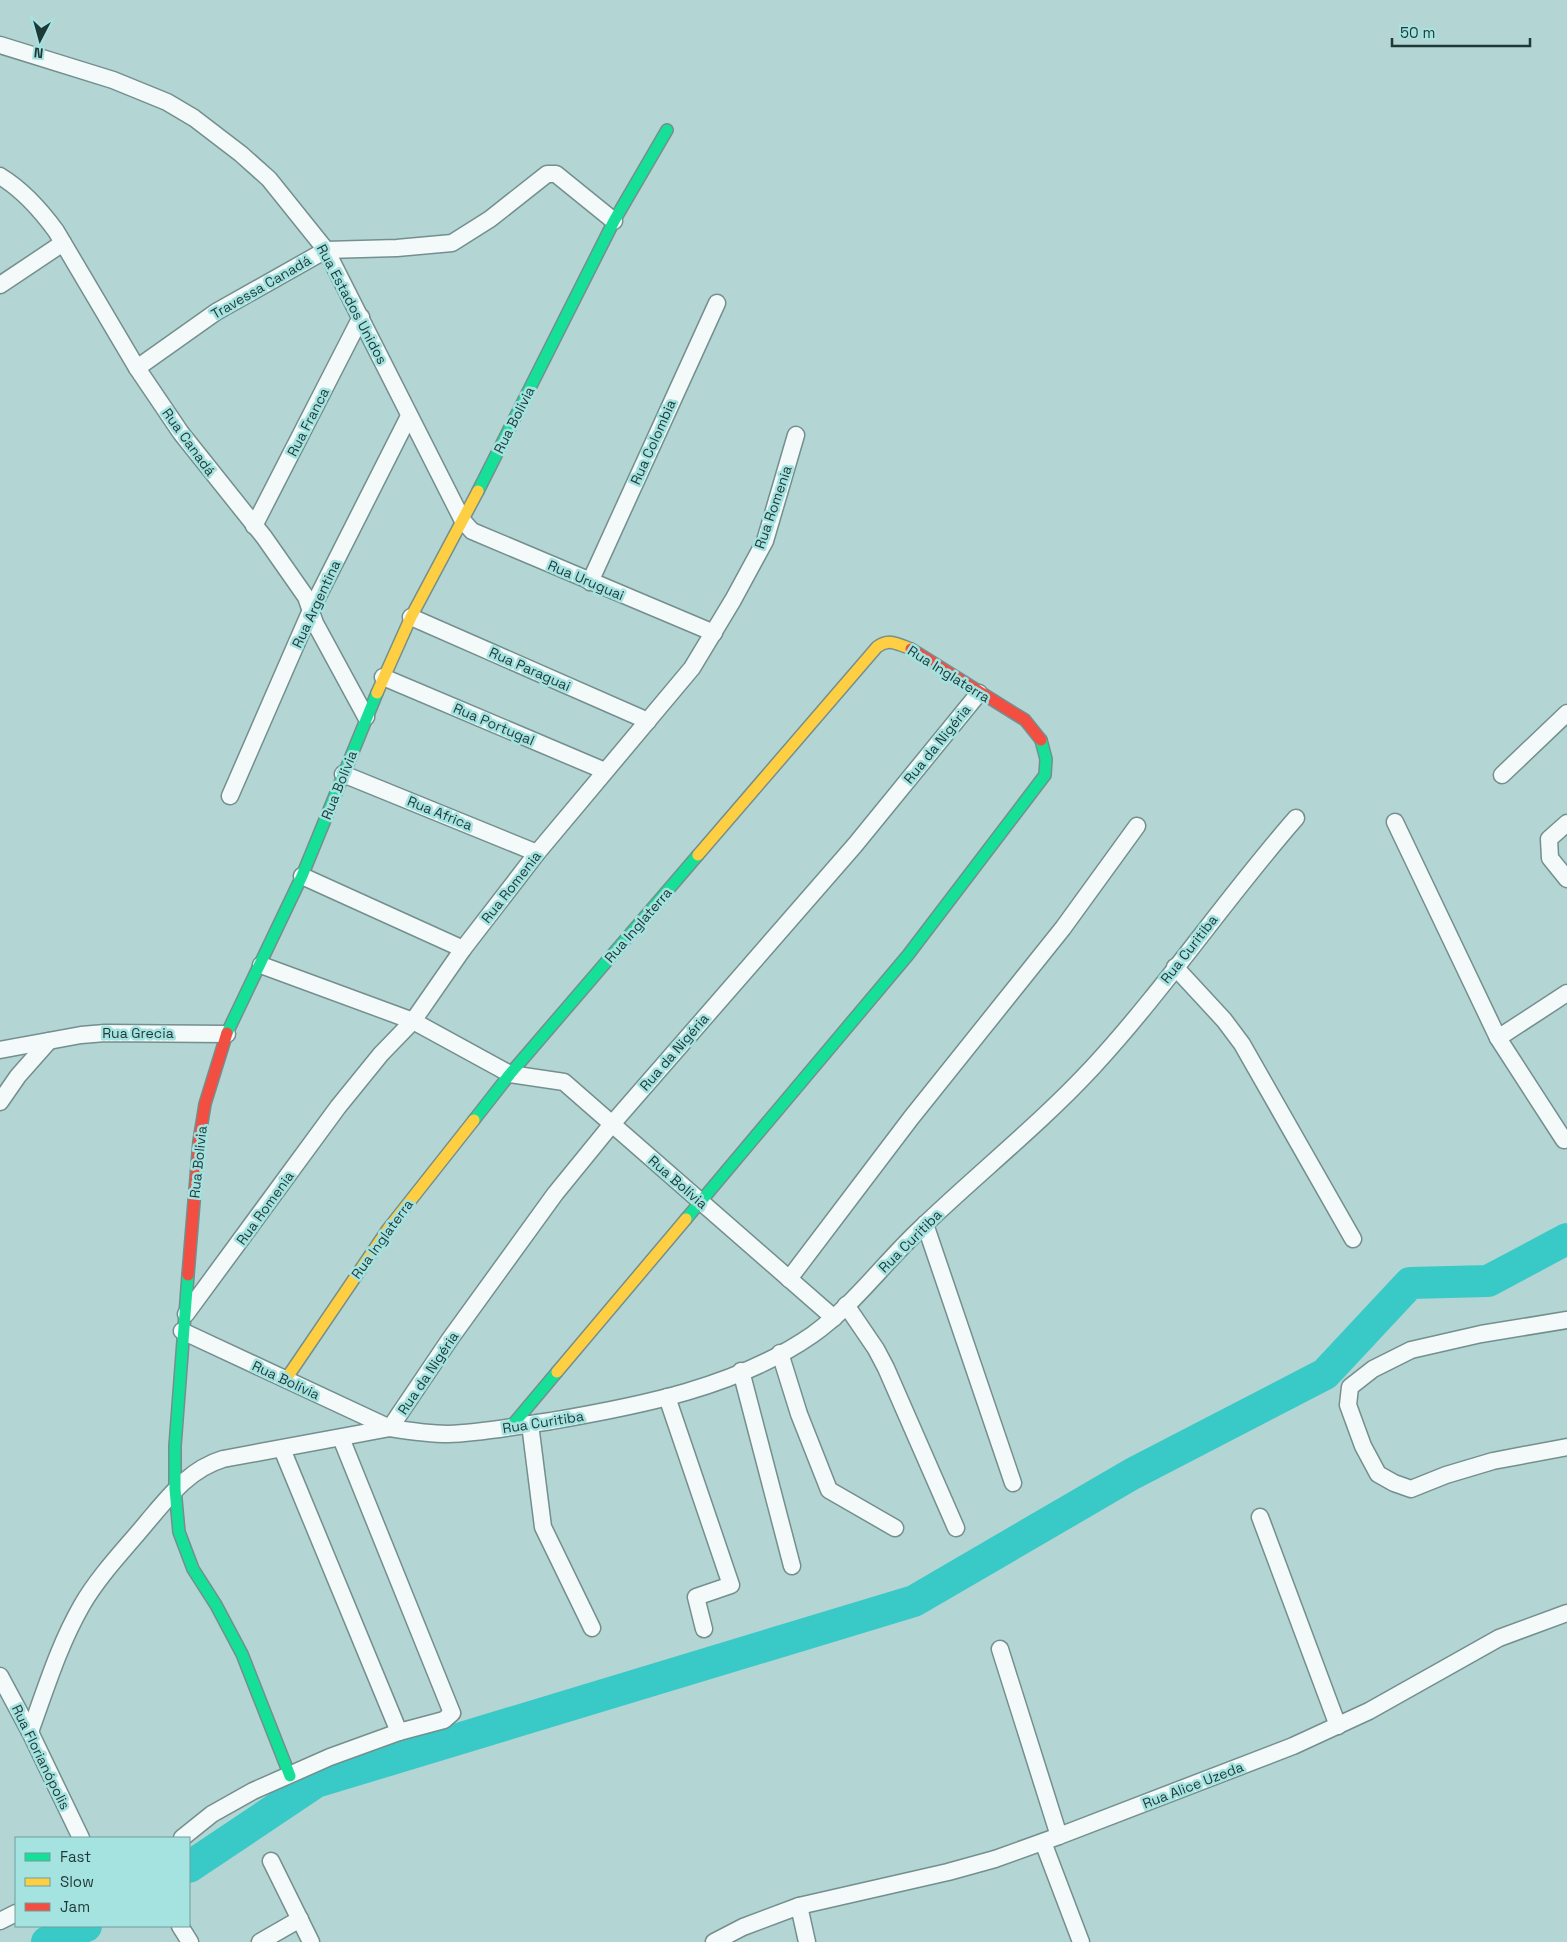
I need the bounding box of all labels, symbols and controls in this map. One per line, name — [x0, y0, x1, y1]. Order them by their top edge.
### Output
north arrow — [15, 15, 65, 65]
scale bar — [1392, 15, 1530, 47]
text: 50 m — [1400, 23, 1435, 42]
text: N — [33, 43, 44, 62]
street label: Rua Estados Unidos — [313, 241, 391, 367]
street label: Travessa Canadá — [208, 251, 314, 323]
street label: Rua Bolivia — [489, 383, 539, 457]
street label: Rua Franca — [283, 385, 333, 459]
street label: Rua Colombia — [626, 397, 680, 487]
street label: Rua Canadá — [158, 405, 220, 479]
street label: Rua Romenia — [750, 463, 796, 551]
street label: Rua Uruguai — [545, 556, 627, 604]
street label: Rua Argentina — [288, 557, 344, 651]
street label: Rua Inglaterra — [904, 641, 994, 707]
street label: Rua Paraguai — [486, 643, 574, 695]
street label: Rua Portugal — [451, 699, 537, 749]
street label: Rua da Nigéria — [900, 701, 974, 787]
street label: Rua Bolivia — [317, 748, 361, 822]
street label: Rua Africa — [405, 792, 475, 834]
street label: Rua Romenia — [477, 847, 545, 927]
street label: Rua Inglaterra — [600, 884, 676, 966]
street label: Rua Curitiba — [1157, 911, 1221, 987]
street label: Rua da Nigéria — [636, 1010, 712, 1094]
street label: Rua Grecia — [102, 1024, 174, 1042]
street label: Rua Bolivia — [185, 1125, 211, 1199]
street label: Rua Bolívia — [645, 1151, 711, 1213]
street label: Rua Romenia — [232, 1168, 298, 1248]
street label: Rua Inglaterra — [347, 1196, 417, 1282]
street label: Rua Curitiba — [875, 1206, 945, 1276]
street label: Rua da Nigéria — [394, 1328, 462, 1418]
street label: Rua Bolívia — [249, 1356, 323, 1404]
street label: Rua Curitiba — [501, 1407, 585, 1437]
street label: Rua Florianópolis — [8, 1702, 74, 1812]
street label: Rua Alice Uzeda — [1140, 1758, 1246, 1812]
legend — [15, 1837, 190, 1927]
text: Fast — [60, 1847, 91, 1866]
text: Slow — [60, 1872, 94, 1891]
text: Jam — [60, 1897, 90, 1916]

